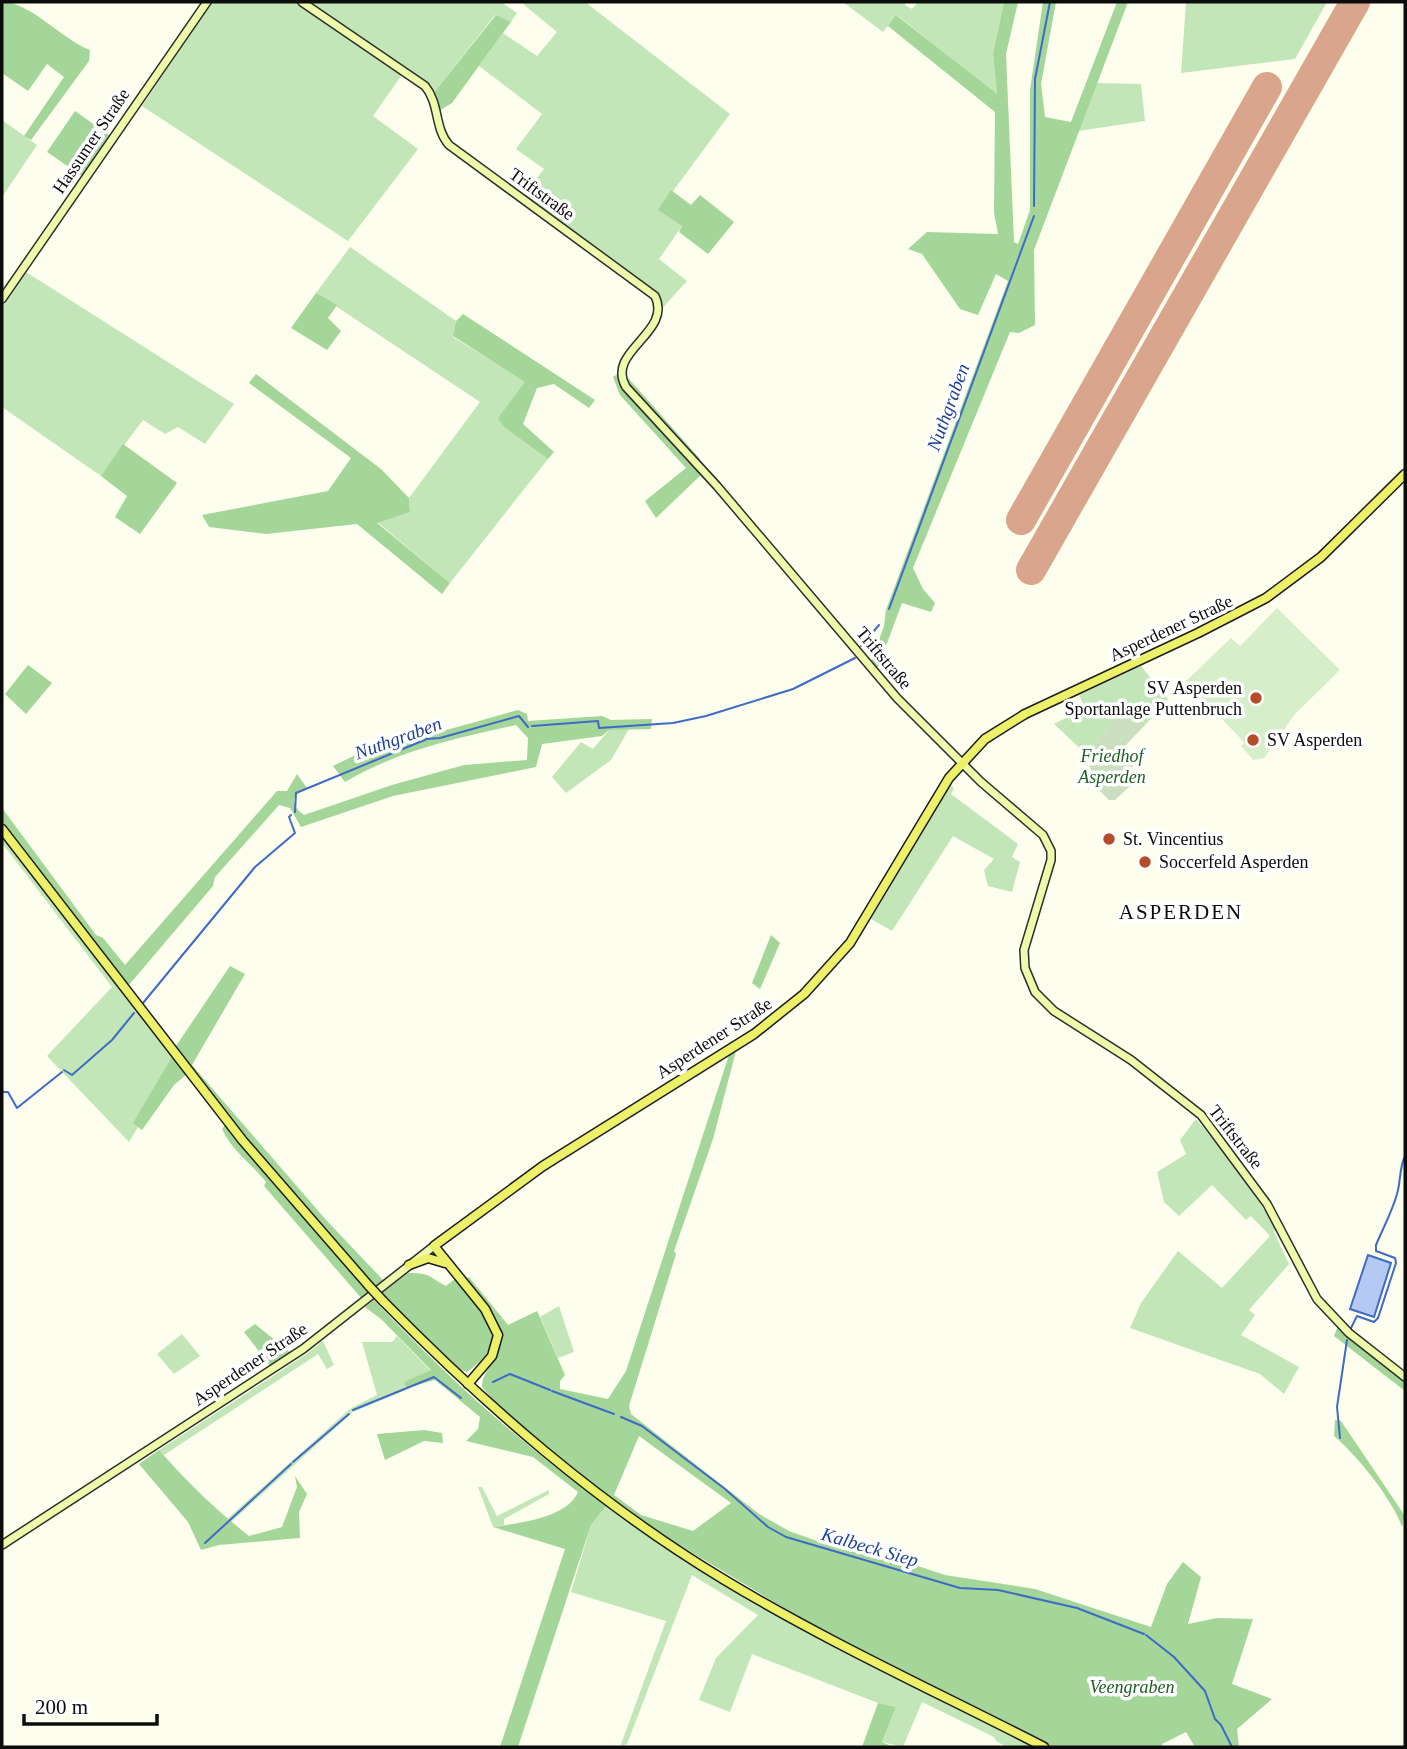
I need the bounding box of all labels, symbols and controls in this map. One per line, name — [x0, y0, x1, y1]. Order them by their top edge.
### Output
street label: Hassumer Straße — [48, 85, 134, 197]
street label: Triftstraße — [506, 164, 578, 224]
water label: Nuthgraben — [922, 361, 973, 454]
street label: Asperdener Straße — [1106, 591, 1236, 665]
street label: Triftstraße — [852, 623, 916, 693]
place label: SV Asperden Sportanlage Puttenbruch — [1065, 678, 1242, 719]
marker: SV Asperden Sportanlage Puttenbruch — [1248, 690, 1264, 706]
water label: Nuthgraben — [351, 713, 444, 764]
place label: SV Asperden — [1267, 730, 1362, 750]
marker: SV Asperden — [1245, 732, 1261, 748]
park label: Friedhof Asperden — [1077, 746, 1146, 787]
place label: St. Vincentius — [1123, 829, 1224, 849]
marker: St. Vincentius — [1101, 831, 1117, 847]
place label: Soccerfeld Asperden — [1159, 852, 1308, 872]
marker: Soccerfeld Asperden — [1137, 854, 1153, 870]
district label: ASPERDEN — [1119, 900, 1243, 924]
street label: Asperdener Straße — [653, 993, 775, 1083]
street label: Triftstraße — [1205, 1101, 1267, 1173]
street label: Asperdener Straße — [189, 1318, 311, 1410]
water label: Kalbeck Siep — [818, 1523, 921, 1571]
park label: Veengraben — [1090, 1677, 1174, 1697]
scale bar — [24, 1682, 158, 1726]
text: 200 m — [35, 1695, 88, 1719]

